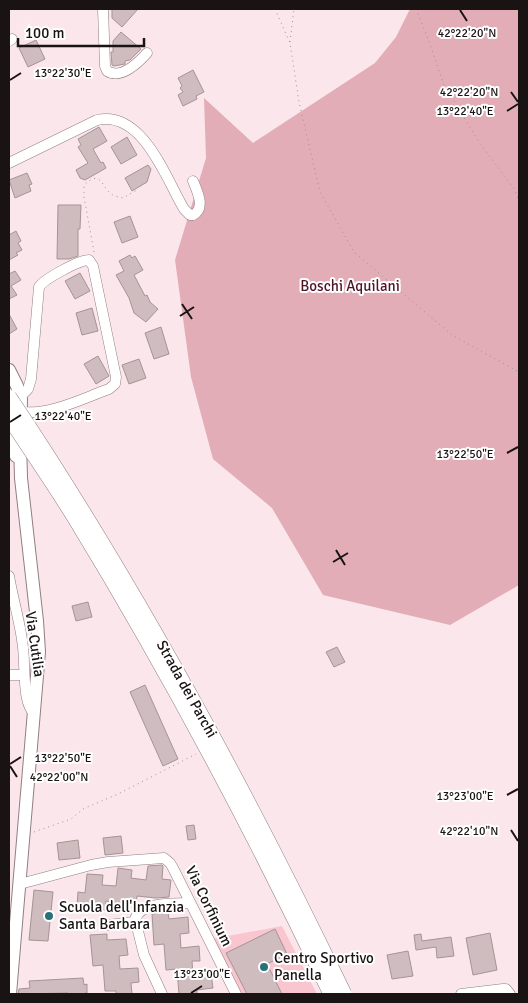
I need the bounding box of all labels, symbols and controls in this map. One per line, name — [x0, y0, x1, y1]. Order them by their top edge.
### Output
scale bar — [18, 15, 144, 47]
text: 100 m — [25, 24, 65, 42]
text: 42°22'20"N — [438, 26, 496, 41]
text: 13°22'30"E — [34, 66, 92, 81]
text: 42°22'20"N — [440, 85, 498, 100]
text: 13°22'40"E — [436, 104, 494, 119]
park label: Boschi Aquilani — [300, 277, 400, 295]
text: 13°22'40"E — [34, 409, 92, 424]
text: 13°22'50"E — [436, 447, 494, 462]
street label: Via Cutilia — [21, 610, 49, 678]
street label: Strada dei Parchi — [153, 637, 221, 741]
text: 13°22'50"E — [34, 751, 92, 766]
text: 42°22'00"N — [30, 770, 88, 785]
text: 13°23'00"E — [436, 789, 494, 804]
text: 42°22'10"N — [440, 824, 498, 839]
street label: Via Corfinium — [182, 863, 236, 949]
place label: Scuola dell'Infanzia Santa Barbara — [59, 898, 184, 933]
marker: Scuola dell'Infanzia Santa Barbara — [43, 910, 55, 922]
place label: Centro Sportivo Panella — [274, 949, 374, 984]
marker: Centro Sportivo Panella — [258, 961, 270, 973]
text: 13°23'00"E — [173, 967, 231, 982]

